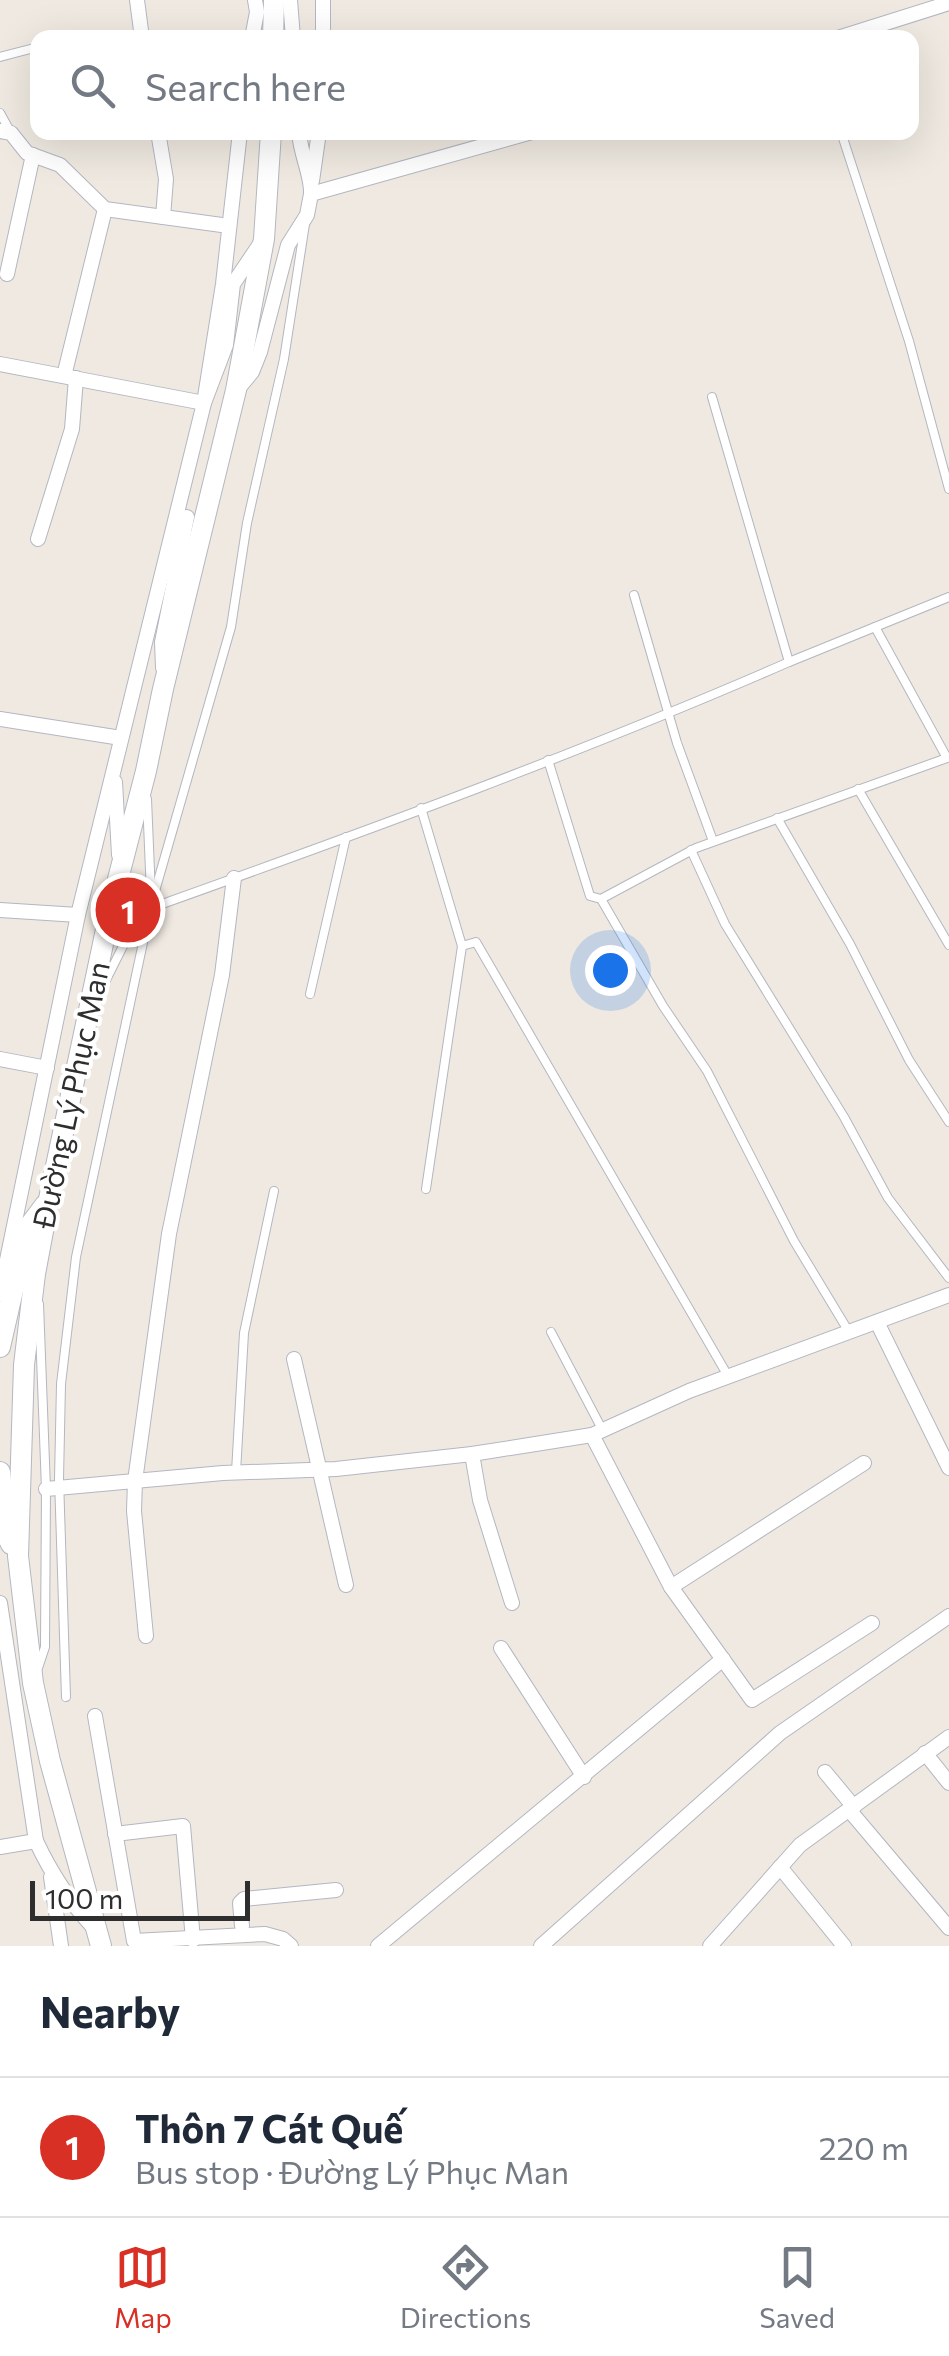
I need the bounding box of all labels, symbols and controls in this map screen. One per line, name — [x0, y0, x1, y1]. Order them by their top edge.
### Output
search box — [30, 30, 919, 140]
icon: search — [65, 58, 120, 113]
text: Search here — [145, 62, 346, 109]
pin: 1 — [96, 872, 160, 948]
your location — [585, 945, 636, 996]
street label: Đường Lý Phục Man — [23, 958, 116, 1232]
scale bar — [30, 1876, 250, 1920]
text: 100 m — [45, 1881, 123, 1915]
text: Nearby — [40, 1985, 180, 2037]
text: Thôn 7 Cát Quế — [135, 2104, 403, 2151]
text: 1 — [65, 2127, 80, 2167]
text: 220 m — [819, 2127, 909, 2167]
text: Bus stop · Đường Lý Phục Man — [135, 2151, 569, 2191]
tab: Map — [114, 2240, 172, 2334]
tab: Directions — [400, 2240, 531, 2334]
tab: Saved — [759, 2240, 835, 2334]

